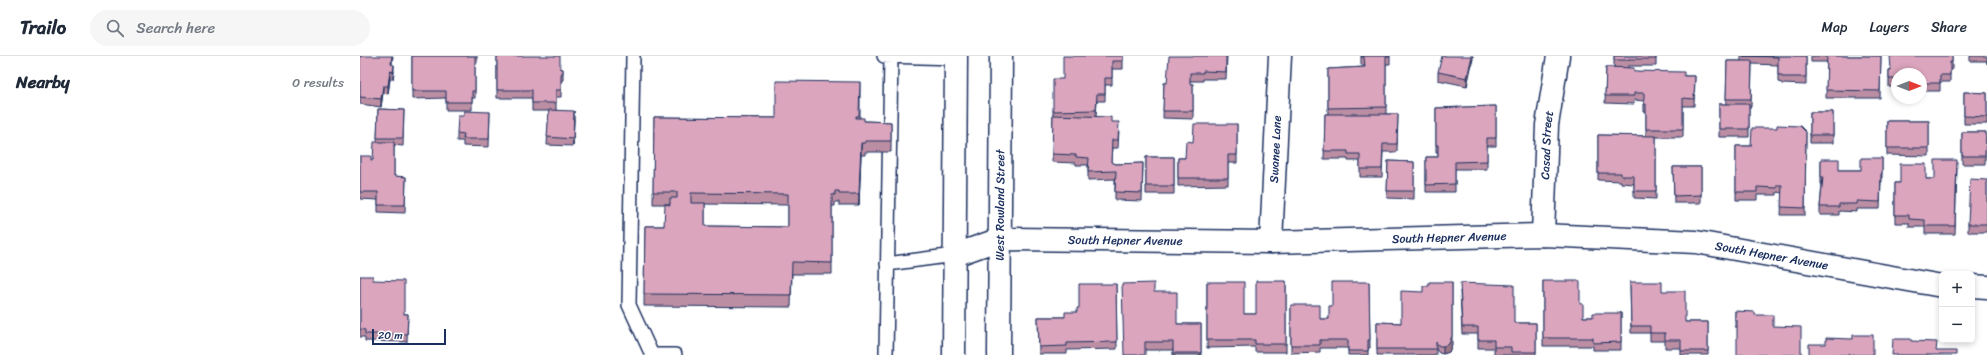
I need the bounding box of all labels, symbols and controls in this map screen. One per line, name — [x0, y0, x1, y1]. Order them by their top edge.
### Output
search box — [90, 10, 370, 46]
text: Trailo — [20, 11, 66, 44]
text: Search here — [136, 15, 215, 41]
text: Map — [1822, 15, 1847, 40]
text: Layers — [1869, 15, 1909, 40]
text: Share — [1931, 15, 1967, 40]
icon: search — [104, 17, 126, 39]
text: Nearby — [16, 67, 70, 97]
north arrow — [1891, 68, 1927, 104]
text: 0 results — [292, 71, 344, 94]
street label: Casad Street — [1534, 109, 1560, 180]
street label: Swanee Lane — [1263, 115, 1288, 183]
street label: West Rowland Street — [989, 148, 1011, 261]
street label: South Hepner Avenue — [1391, 225, 1507, 250]
street label: South Hepner Avenue — [1068, 229, 1183, 252]
street label: South Hepner Avenue — [1713, 235, 1830, 276]
map controls — [1939, 271, 1975, 343]
button: + — [1939, 271, 1975, 307]
button: − — [1939, 307, 1975, 343]
text: 20 m — [378, 326, 403, 345]
scale bar — [372, 327, 446, 346]

